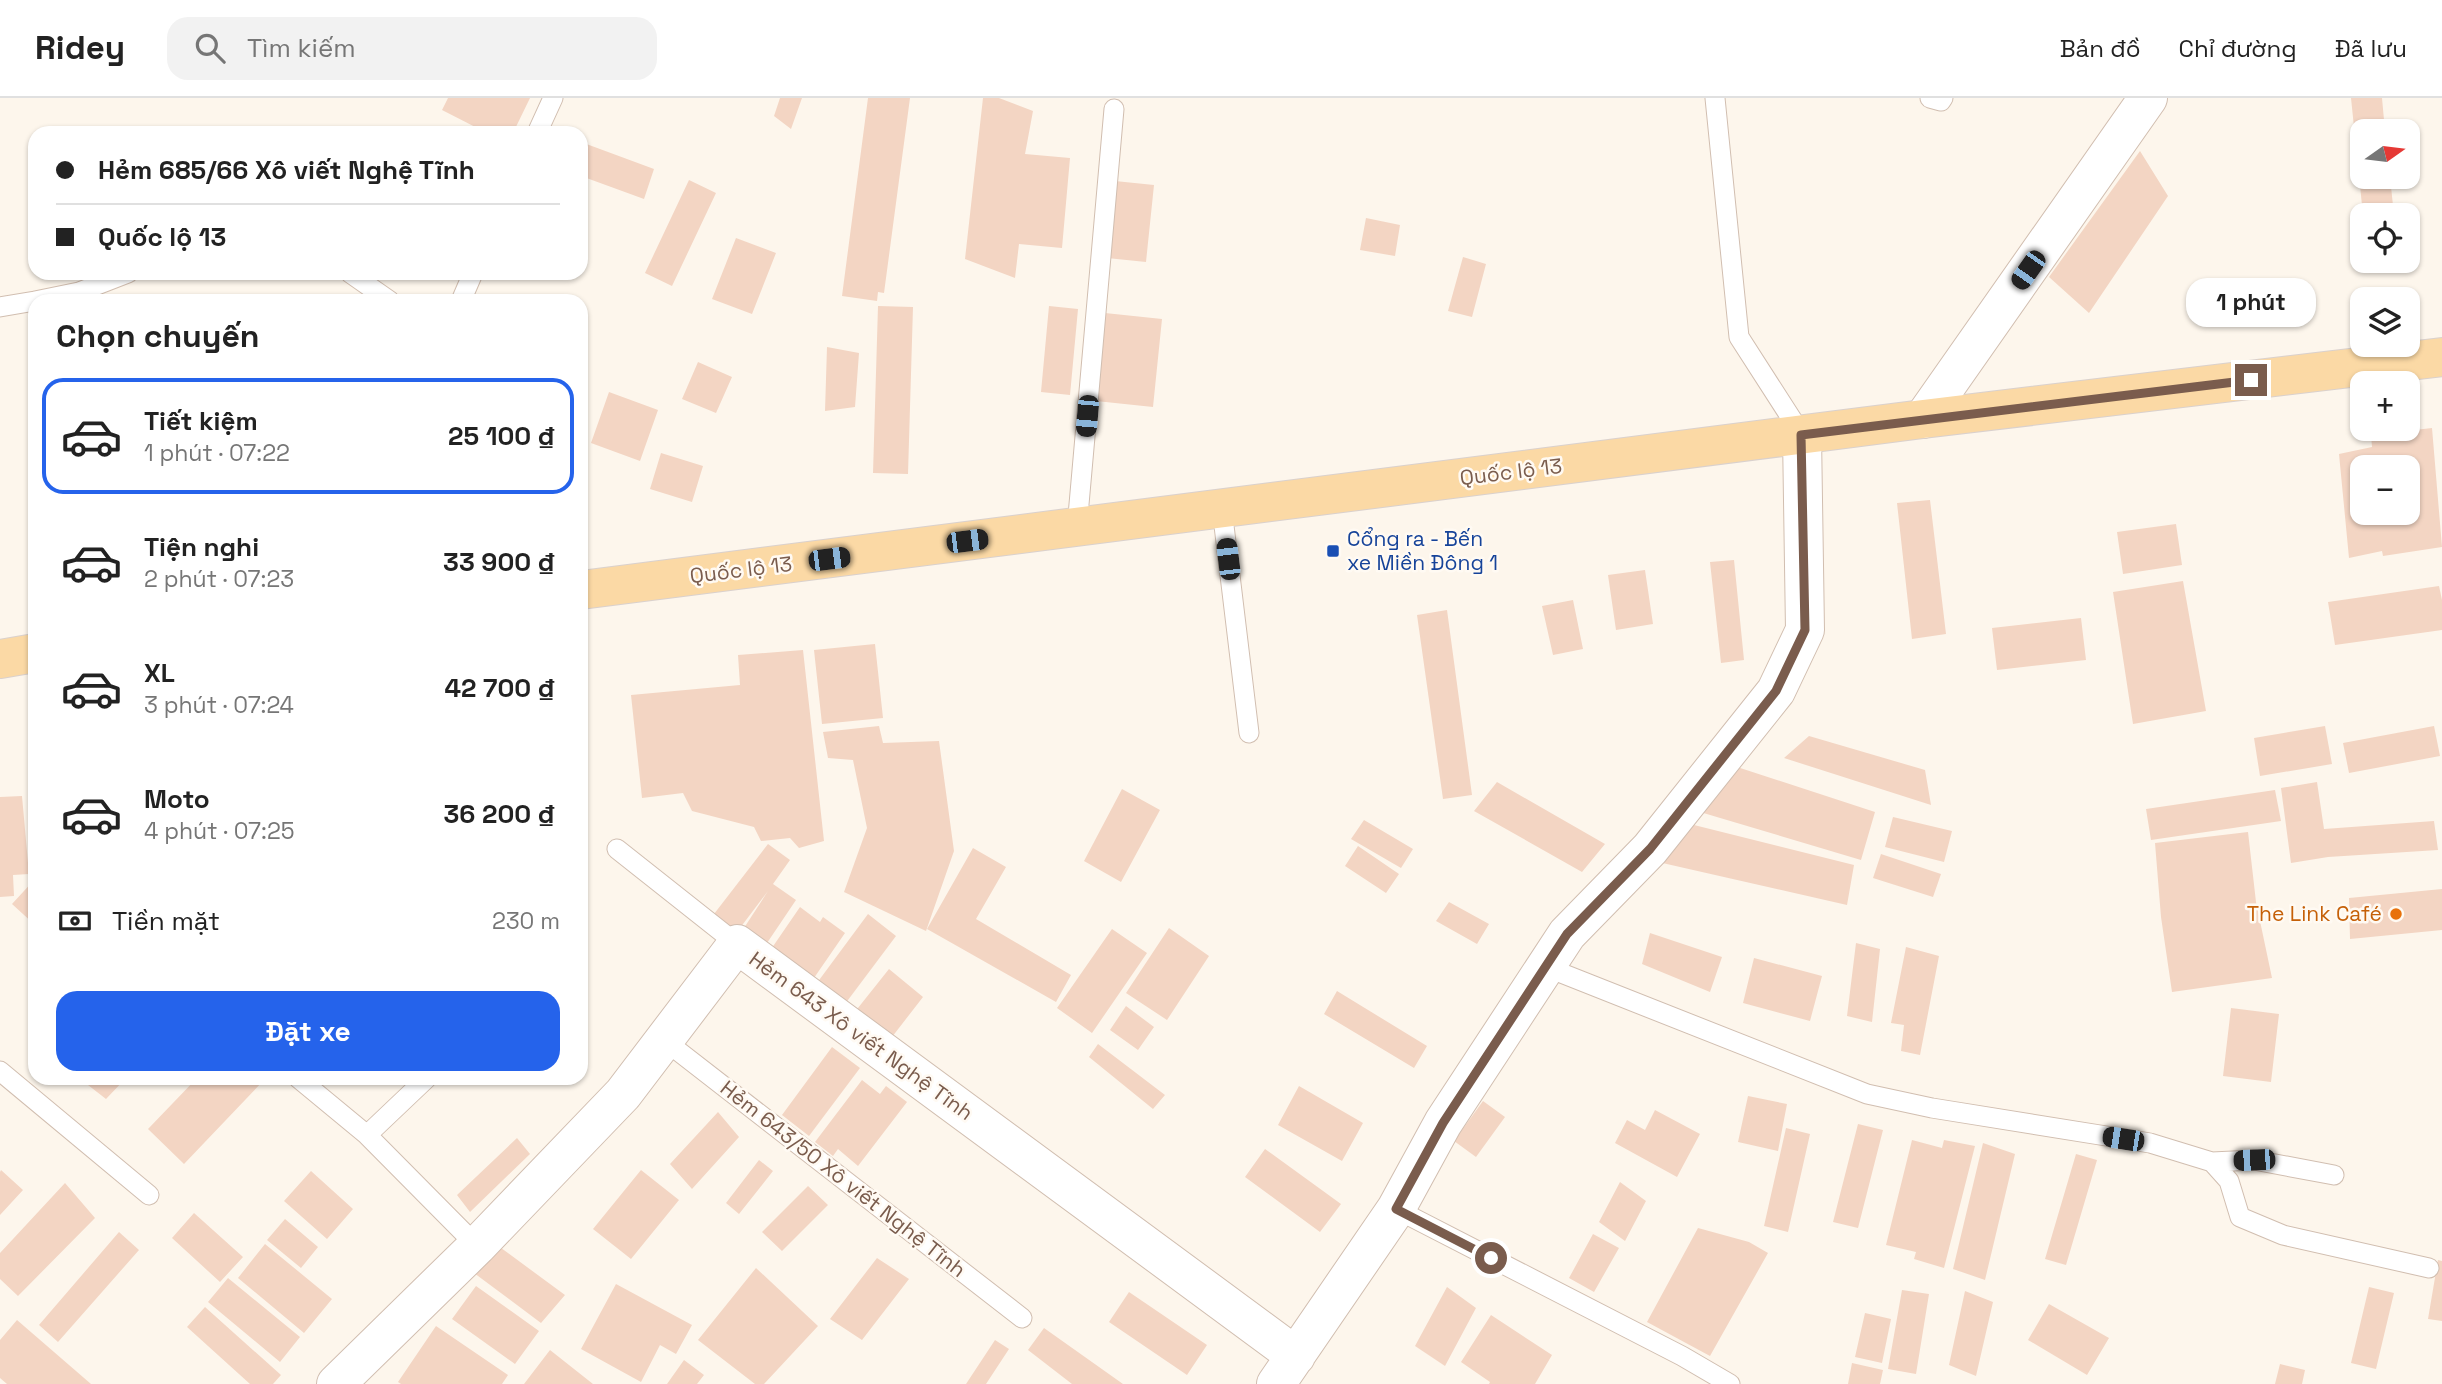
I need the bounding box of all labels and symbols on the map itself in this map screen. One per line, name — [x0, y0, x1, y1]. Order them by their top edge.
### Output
north arrow — [2350, 119, 2420, 189]
car — [2008, 247, 2049, 293]
callout: 1 phút — [2186, 278, 2316, 328]
route end — [2235, 364, 2267, 396]
car — [1075, 394, 1100, 438]
street label: Quốc lộ 13 — [1458, 452, 1564, 491]
place label: Cổng ra - Bến xe Miền Đông 1 — [1347, 525, 1498, 576]
car — [945, 528, 990, 554]
car — [1216, 537, 1241, 581]
marker: Cổng ra - Bến xe Miền Đông 1 — [1325, 543, 1341, 559]
car — [807, 546, 852, 572]
street label: Quốc lộ 13 — [688, 550, 794, 589]
place label: The Link Café — [2247, 900, 2382, 927]
marker: The Link Café — [2388, 906, 2404, 922]
street label: Hẻm 643 Xô viết Nghệ Tĩnh — [744, 945, 979, 1126]
street label: Hẻm 643/50 Xô viết Nghệ Tĩnh — [715, 1074, 972, 1283]
car — [2101, 1125, 2146, 1153]
car — [2233, 1149, 2276, 1171]
route start — [1475, 1242, 1507, 1274]

